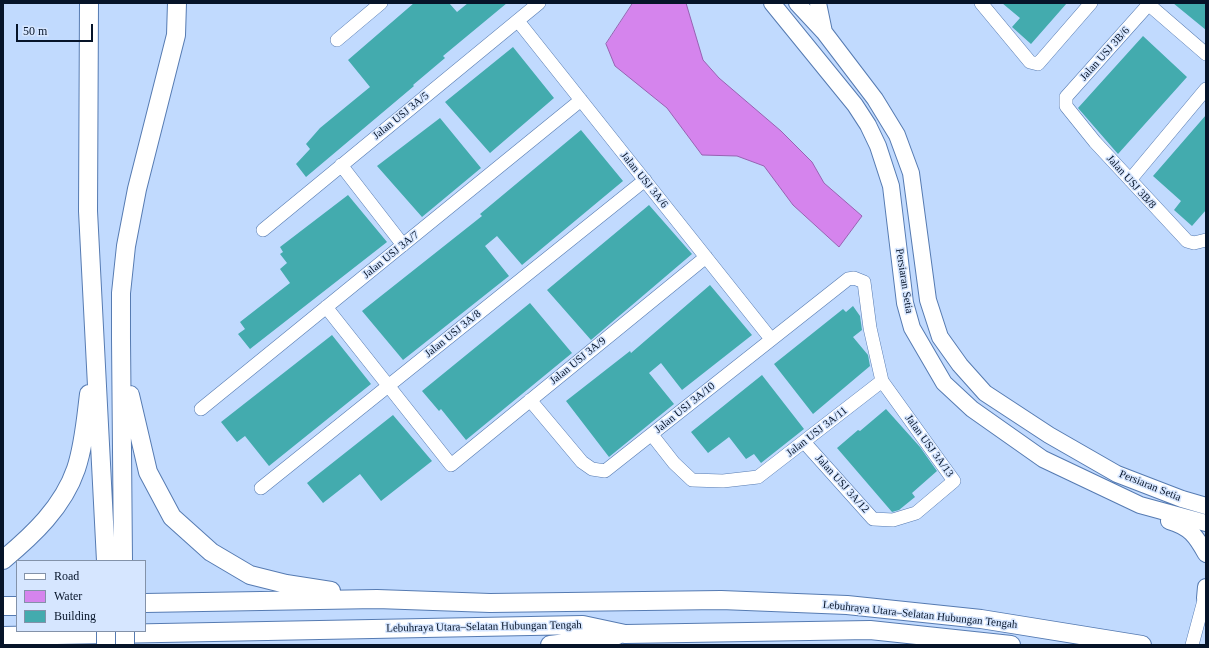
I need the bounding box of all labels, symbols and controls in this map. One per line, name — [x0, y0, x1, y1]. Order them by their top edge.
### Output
scale bar — [18, 16, 95, 42]
text: 50 m — [23, 24, 47, 38]
street label: Jalan USJ 3B/6 — [1077, 24, 1133, 84]
street label: Jalan USJ 3A/5 — [370, 89, 432, 143]
street label: Jalan USJ 3A/6 — [617, 149, 671, 211]
street label: Jalan USJ 3B/8 — [1103, 152, 1159, 212]
street label: Jalan USJ 3A/7 — [360, 228, 422, 282]
street label: Persiaran Setia — [892, 248, 916, 314]
street label: Jalan USJ 3A/8 — [422, 307, 484, 361]
street label: Jalan USJ 3A/9 — [547, 334, 609, 388]
street label: Jalan USJ 3A/10 — [652, 380, 718, 436]
street label: Jalan USJ 3A/11 — [784, 404, 850, 460]
street label: Jalan USJ 3A/13 — [902, 412, 956, 480]
street label: Jalan USJ 3A/12 — [812, 452, 872, 516]
street label: Persiaran Setia — [1117, 468, 1183, 504]
legend — [16, 560, 146, 632]
text: Road — [54, 569, 79, 583]
text: Water — [54, 589, 82, 603]
street label: Lebuhraya Utara–Selatan Hubungan Tengah — [822, 598, 1018, 632]
text: Building — [54, 609, 96, 623]
street label: Lebuhraya Utara–Selatan Hubungan Tengah — [386, 619, 582, 635]

